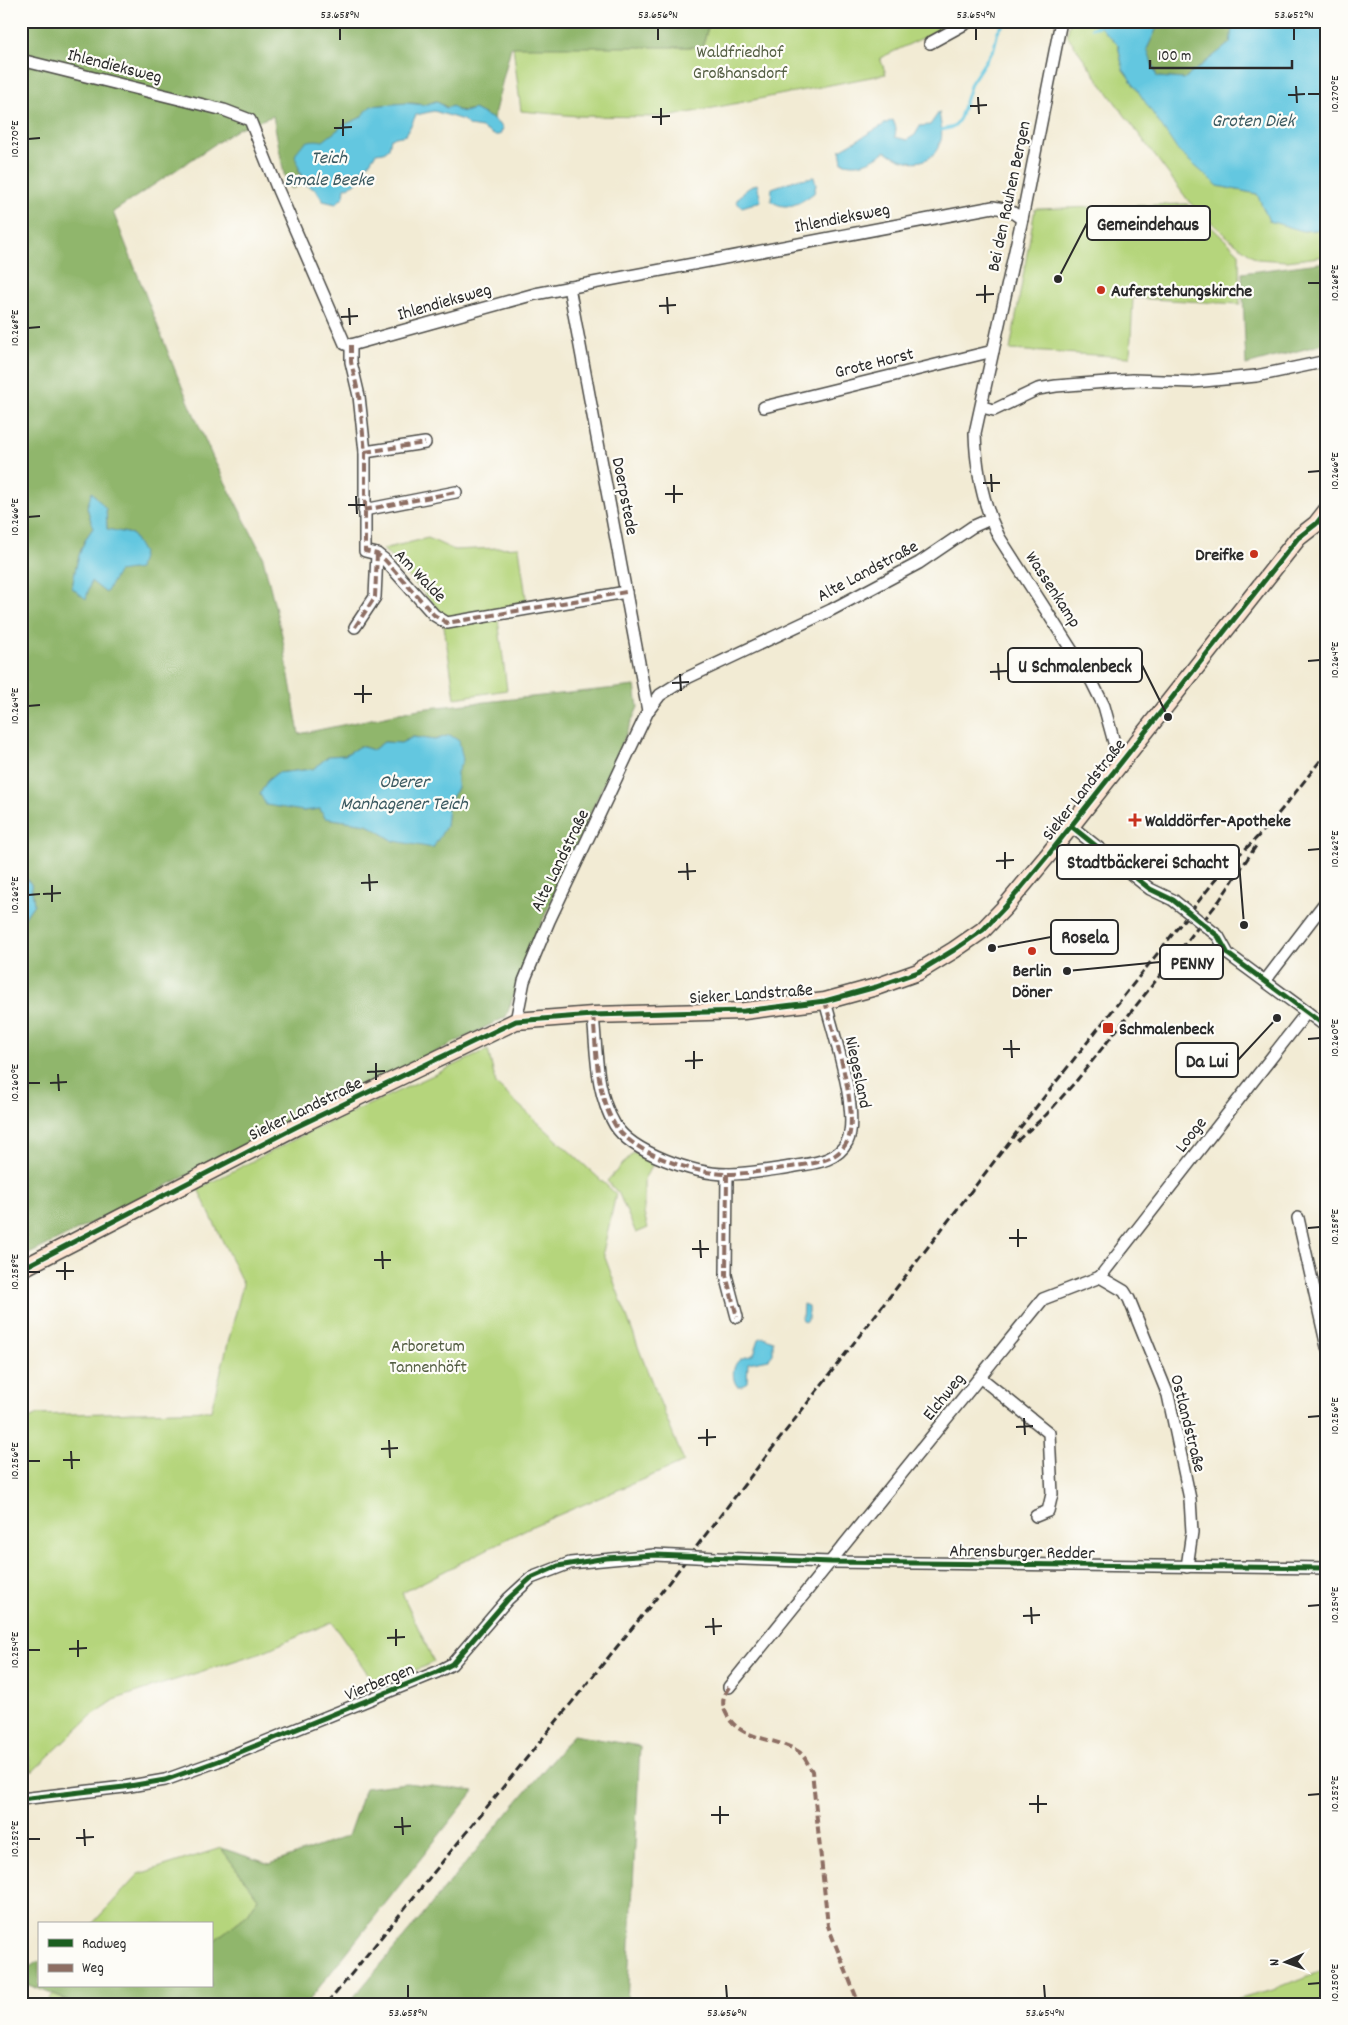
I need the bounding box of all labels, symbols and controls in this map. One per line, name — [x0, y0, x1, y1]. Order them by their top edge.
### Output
text: 53.658°N — [321, 7, 360, 24]
text: 53.656°N — [638, 7, 678, 24]
text: 53.654°N — [956, 7, 996, 24]
text: 53.652°N — [1274, 7, 1314, 24]
scale bar — [1150, 38, 1293, 70]
park label: Waldfriedhof Großhansdorf — [693, 41, 788, 87]
street label: Ihlendieksweg — [65, 44, 164, 91]
text: 100 m — [1158, 46, 1191, 68]
text: 10.270°E — [1327, 75, 1344, 112]
water label: Groten Diek — [1211, 109, 1297, 136]
street label: Bei den Rauhen Bergen — [982, 119, 1039, 274]
text: 10.270°E — [7, 120, 24, 157]
water label: Teich Smale Beeke — [284, 146, 375, 195]
street label: Ihlendieksweg — [793, 198, 892, 241]
callout: Gemeindehaus — [1087, 206, 1210, 240]
text: Gemeindehaus — [1097, 213, 1199, 240]
text: 10.268°E — [1327, 264, 1344, 301]
street label: Ihlendieksweg — [395, 278, 495, 329]
place label: Auferstehungskirche — [1111, 280, 1252, 305]
marker: Auferstehungskirche — [1095, 284, 1107, 296]
text: 10.268°E — [7, 309, 24, 346]
street label: Grote Horst — [832, 342, 917, 386]
text: 10.266°E — [1327, 452, 1344, 490]
street label: Doerpstede — [604, 455, 643, 538]
text: 10.266°E — [7, 498, 24, 536]
street label: Alte Landstraße — [813, 535, 923, 609]
street label: Am Walde — [387, 544, 451, 609]
place label: Dreifke — [1195, 544, 1244, 569]
street label: Wassenkamp — [1018, 547, 1086, 634]
marker: Dreifke — [1248, 548, 1260, 560]
text: 10.264°E — [1327, 641, 1344, 678]
callout: U Schmalenbeck — [1008, 648, 1142, 682]
text: U Schmalenbeck — [1018, 655, 1132, 682]
text: 10.264°E — [7, 687, 24, 724]
street label: Sieker Landstraße — [1037, 734, 1133, 847]
water label: Oberer Manhagener Teich — [340, 770, 469, 819]
street label: Alte Landstraße — [526, 806, 597, 917]
place label: Walddörfer-Apotheke — [1145, 810, 1291, 835]
marker: Walddörfer-Apotheke — [1129, 814, 1141, 826]
text: 10.262°E — [1327, 830, 1344, 867]
callout: Stadtbäckerei Schacht — [1057, 845, 1239, 879]
text: Stadtbäckerei Schacht — [1067, 851, 1229, 878]
text: 10.262°E — [7, 876, 24, 913]
callout: Rosela — [1051, 920, 1118, 954]
text: Rosela — [1061, 926, 1110, 953]
marker: Berlin Döner — [1026, 945, 1038, 957]
callout: PENNY — [1160, 945, 1223, 979]
text: PENNY — [1171, 952, 1215, 979]
place label: Berlin Döner — [1012, 960, 1052, 1006]
street label: Sieker Landstraße — [689, 979, 814, 1012]
place label: Schmalenbeck — [1119, 1018, 1215, 1043]
text: 10.260°E — [1327, 1018, 1344, 1057]
marker: Schmalenbeck — [1101, 1021, 1115, 1035]
street label: Niegesland — [837, 1034, 876, 1111]
callout: Da Lui — [1176, 1043, 1238, 1077]
text: Da Lui — [1186, 1050, 1229, 1077]
text: 10.260°E — [7, 1063, 24, 1102]
street label: Sieker Landstraße — [245, 1072, 367, 1149]
street label: Looge — [1170, 1112, 1214, 1159]
text: 10.258°E — [1327, 1208, 1344, 1245]
text: 10.258°E — [7, 1253, 24, 1290]
park label: Arboretum Tannenhöft — [389, 1335, 467, 1381]
street label: Elchweg — [918, 1368, 972, 1427]
street label: Ostlandstraße — [1162, 1372, 1211, 1475]
text: 10.256°E — [1327, 1397, 1344, 1435]
text: 10.256°E — [7, 1442, 24, 1480]
street label: Ahrensburger Redder — [949, 1540, 1095, 1567]
text: 10.254°E — [1327, 1586, 1344, 1623]
text: 10.254°E — [7, 1631, 24, 1668]
street label: Vierbergen — [341, 1658, 418, 1709]
text: 10.252°E — [1327, 1775, 1344, 1812]
text: 10.252°E — [7, 1820, 24, 1857]
legend — [38, 1922, 212, 1988]
text: Radweg — [82, 1934, 126, 1956]
north arrow — [1260, 1938, 1310, 1988]
text: Weg — [82, 1958, 104, 1980]
text: N — [1265, 1958, 1285, 1966]
text: 10.250°E — [1327, 1964, 1344, 2002]
text: 53.658°N — [389, 2005, 428, 2022]
text: 53.656°N — [707, 2005, 747, 2022]
text: 53.654°N — [1025, 2005, 1065, 2022]

